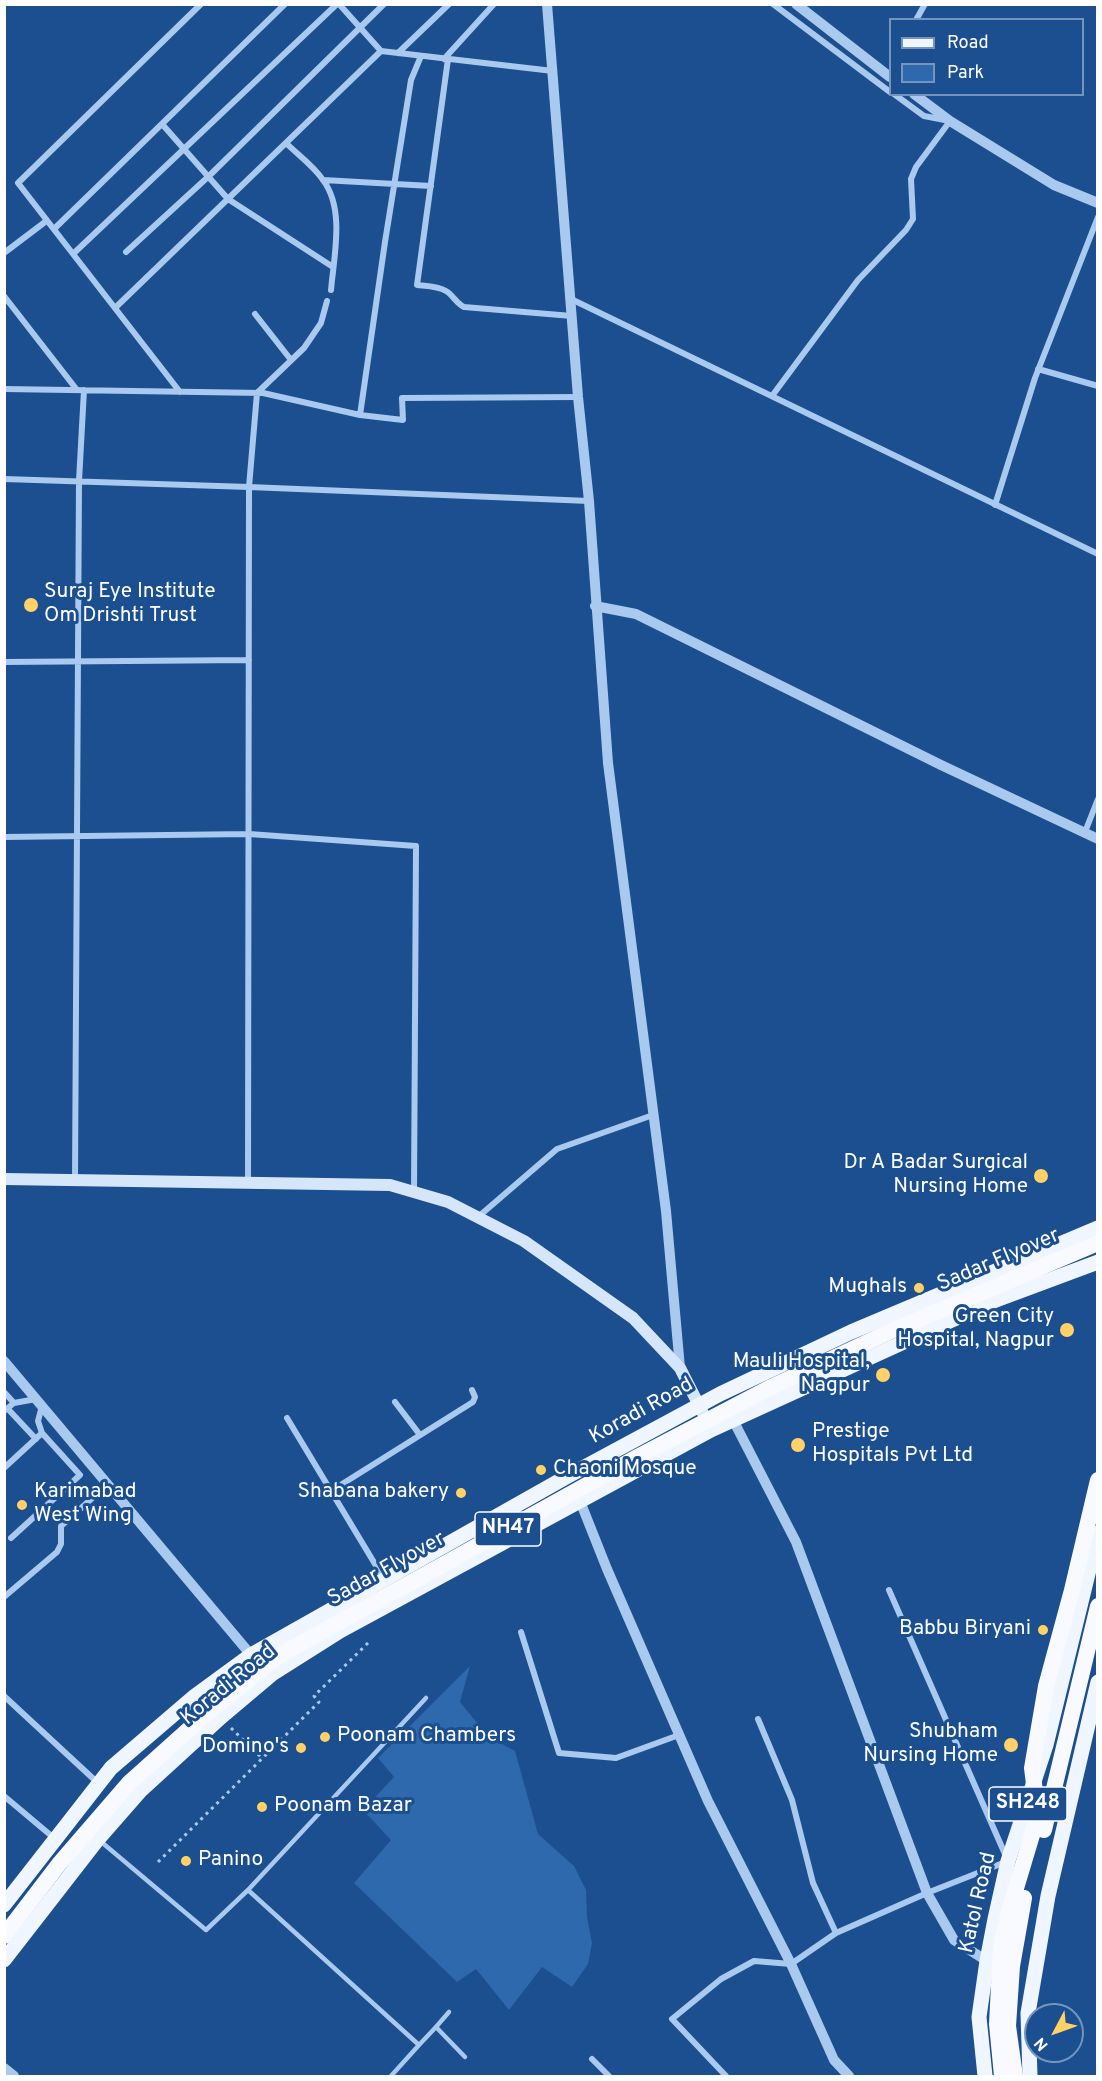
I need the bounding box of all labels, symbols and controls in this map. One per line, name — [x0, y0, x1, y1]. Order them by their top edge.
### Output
legend — [889, 18, 1084, 96]
text: Road — [947, 32, 989, 55]
text: Park — [947, 62, 984, 85]
place label: Suraj Eye Institute Om Drishti Trust — [44, 580, 215, 630]
marker: Suraj Eye Institute Om Drishti Trust — [22, 596, 40, 614]
place label: Dr A Badar Surgical Nursing Home — [844, 1151, 1028, 1201]
marker: Dr A Badar Surgical Nursing Home — [1032, 1167, 1050, 1185]
street label: Sadar Flyover — [934, 1224, 1064, 1298]
place label: Mughals — [828, 1275, 907, 1301]
marker: Mughals — [912, 1281, 926, 1295]
place label: Green City Hospital, Nagpur — [897, 1305, 1054, 1355]
marker: Green City Hospital, Nagpur — [1058, 1321, 1076, 1339]
place label: Mauli Hospital, Nagpur — [733, 1350, 870, 1400]
marker: Mauli Hospital, Nagpur — [874, 1366, 892, 1384]
street label: Koradi Road — [586, 1373, 698, 1451]
place label: Prestige Hospitals Pvt Ltd — [812, 1420, 973, 1470]
marker: Prestige Hospitals Pvt Ltd — [789, 1436, 807, 1454]
place label: Chaoni Mosque — [553, 1457, 696, 1483]
marker: Chaoni Mosque — [534, 1463, 548, 1477]
place label: Karimabad West Wing — [34, 1480, 136, 1530]
place label: Shabana bakery — [297, 1480, 449, 1506]
marker: Shabana bakery — [454, 1486, 468, 1500]
marker: Karimabad West Wing — [15, 1498, 29, 1512]
road number: NH47 — [475, 1512, 541, 1546]
street label: Sadar Flyover — [324, 1527, 450, 1613]
place label: Babbu Biryani — [899, 1617, 1031, 1643]
marker: Babbu Biryani — [1036, 1623, 1050, 1637]
street label: Koradi Road — [176, 1640, 282, 1732]
place label: Shubham Nursing Home — [863, 1720, 998, 1770]
place label: Poonam Chambers — [337, 1724, 516, 1750]
marker: Poonam Chambers — [318, 1730, 332, 1744]
place label: Domino's — [202, 1735, 289, 1761]
marker: Shubham Nursing Home — [1002, 1736, 1020, 1754]
marker: Domino's — [294, 1741, 308, 1755]
road number: SH248 — [989, 1787, 1067, 1821]
place label: Poonam Bazar — [274, 1794, 412, 1820]
marker: Poonam Bazar — [255, 1800, 269, 1814]
place label: Panino — [198, 1848, 263, 1874]
street label: Katol Road — [955, 1850, 1003, 1956]
marker: Panino — [179, 1854, 193, 1868]
north arrow — [1024, 2003, 1084, 2063]
text: N — [1031, 2033, 1053, 2054]

